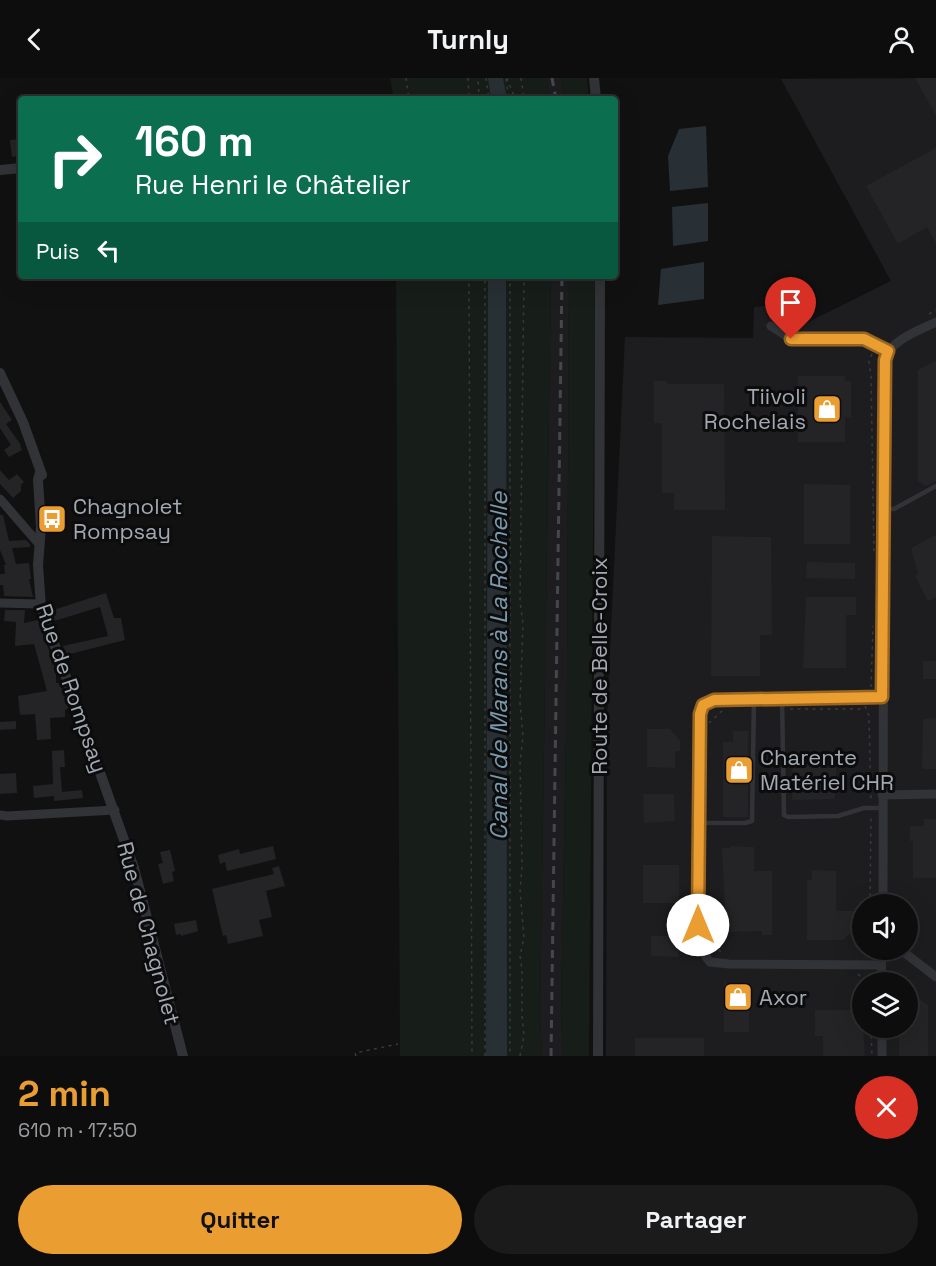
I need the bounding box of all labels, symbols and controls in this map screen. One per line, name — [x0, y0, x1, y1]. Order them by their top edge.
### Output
text: Turnly — [427, 22, 509, 57]
icon: back — [18, 23, 51, 56]
icon: person — [885, 23, 918, 56]
text: 160 m — [135, 115, 254, 168]
icon: right — [36, 120, 114, 198]
text: Rue Henri le Châtelier — [135, 167, 411, 202]
icon: left — [92, 234, 125, 267]
text: Puis — [36, 237, 80, 265]
pin — [765, 277, 816, 339]
icon: arrive — [774, 286, 807, 319]
place label: Tiivoli Rochelais — [704, 382, 806, 435]
shop icon: Tiivoli Rochelais — [811, 393, 843, 425]
water label: Canal de Marans à La Rochelle — [483, 491, 514, 840]
place label: Chagnolet Rompsay — [73, 492, 182, 545]
bus stop icon: Chagnolet Rompsay — [36, 503, 68, 535]
street label: Route de Belle-Croix — [585, 557, 613, 775]
street label: Rue de Rompsay — [30, 600, 114, 776]
place label: Charente Matériel CHR — [760, 743, 894, 796]
shop icon: Charente Matériel CHR — [723, 754, 755, 786]
street label: Rue de Chagnolet — [111, 839, 187, 1027]
position arrow — [666, 893, 730, 957]
map controls — [852, 894, 918, 1038]
button: sound — [852, 894, 918, 960]
button: layers — [852, 972, 918, 1038]
shop icon: Axor — [722, 981, 754, 1013]
place label: Axor — [759, 983, 807, 1011]
text: 2 min — [18, 1071, 111, 1117]
button: close — [855, 1076, 918, 1139]
text: 610 m · 17:50 — [18, 1117, 137, 1143]
button: Quitter — [18, 1185, 462, 1254]
button: Partager — [474, 1185, 918, 1254]

